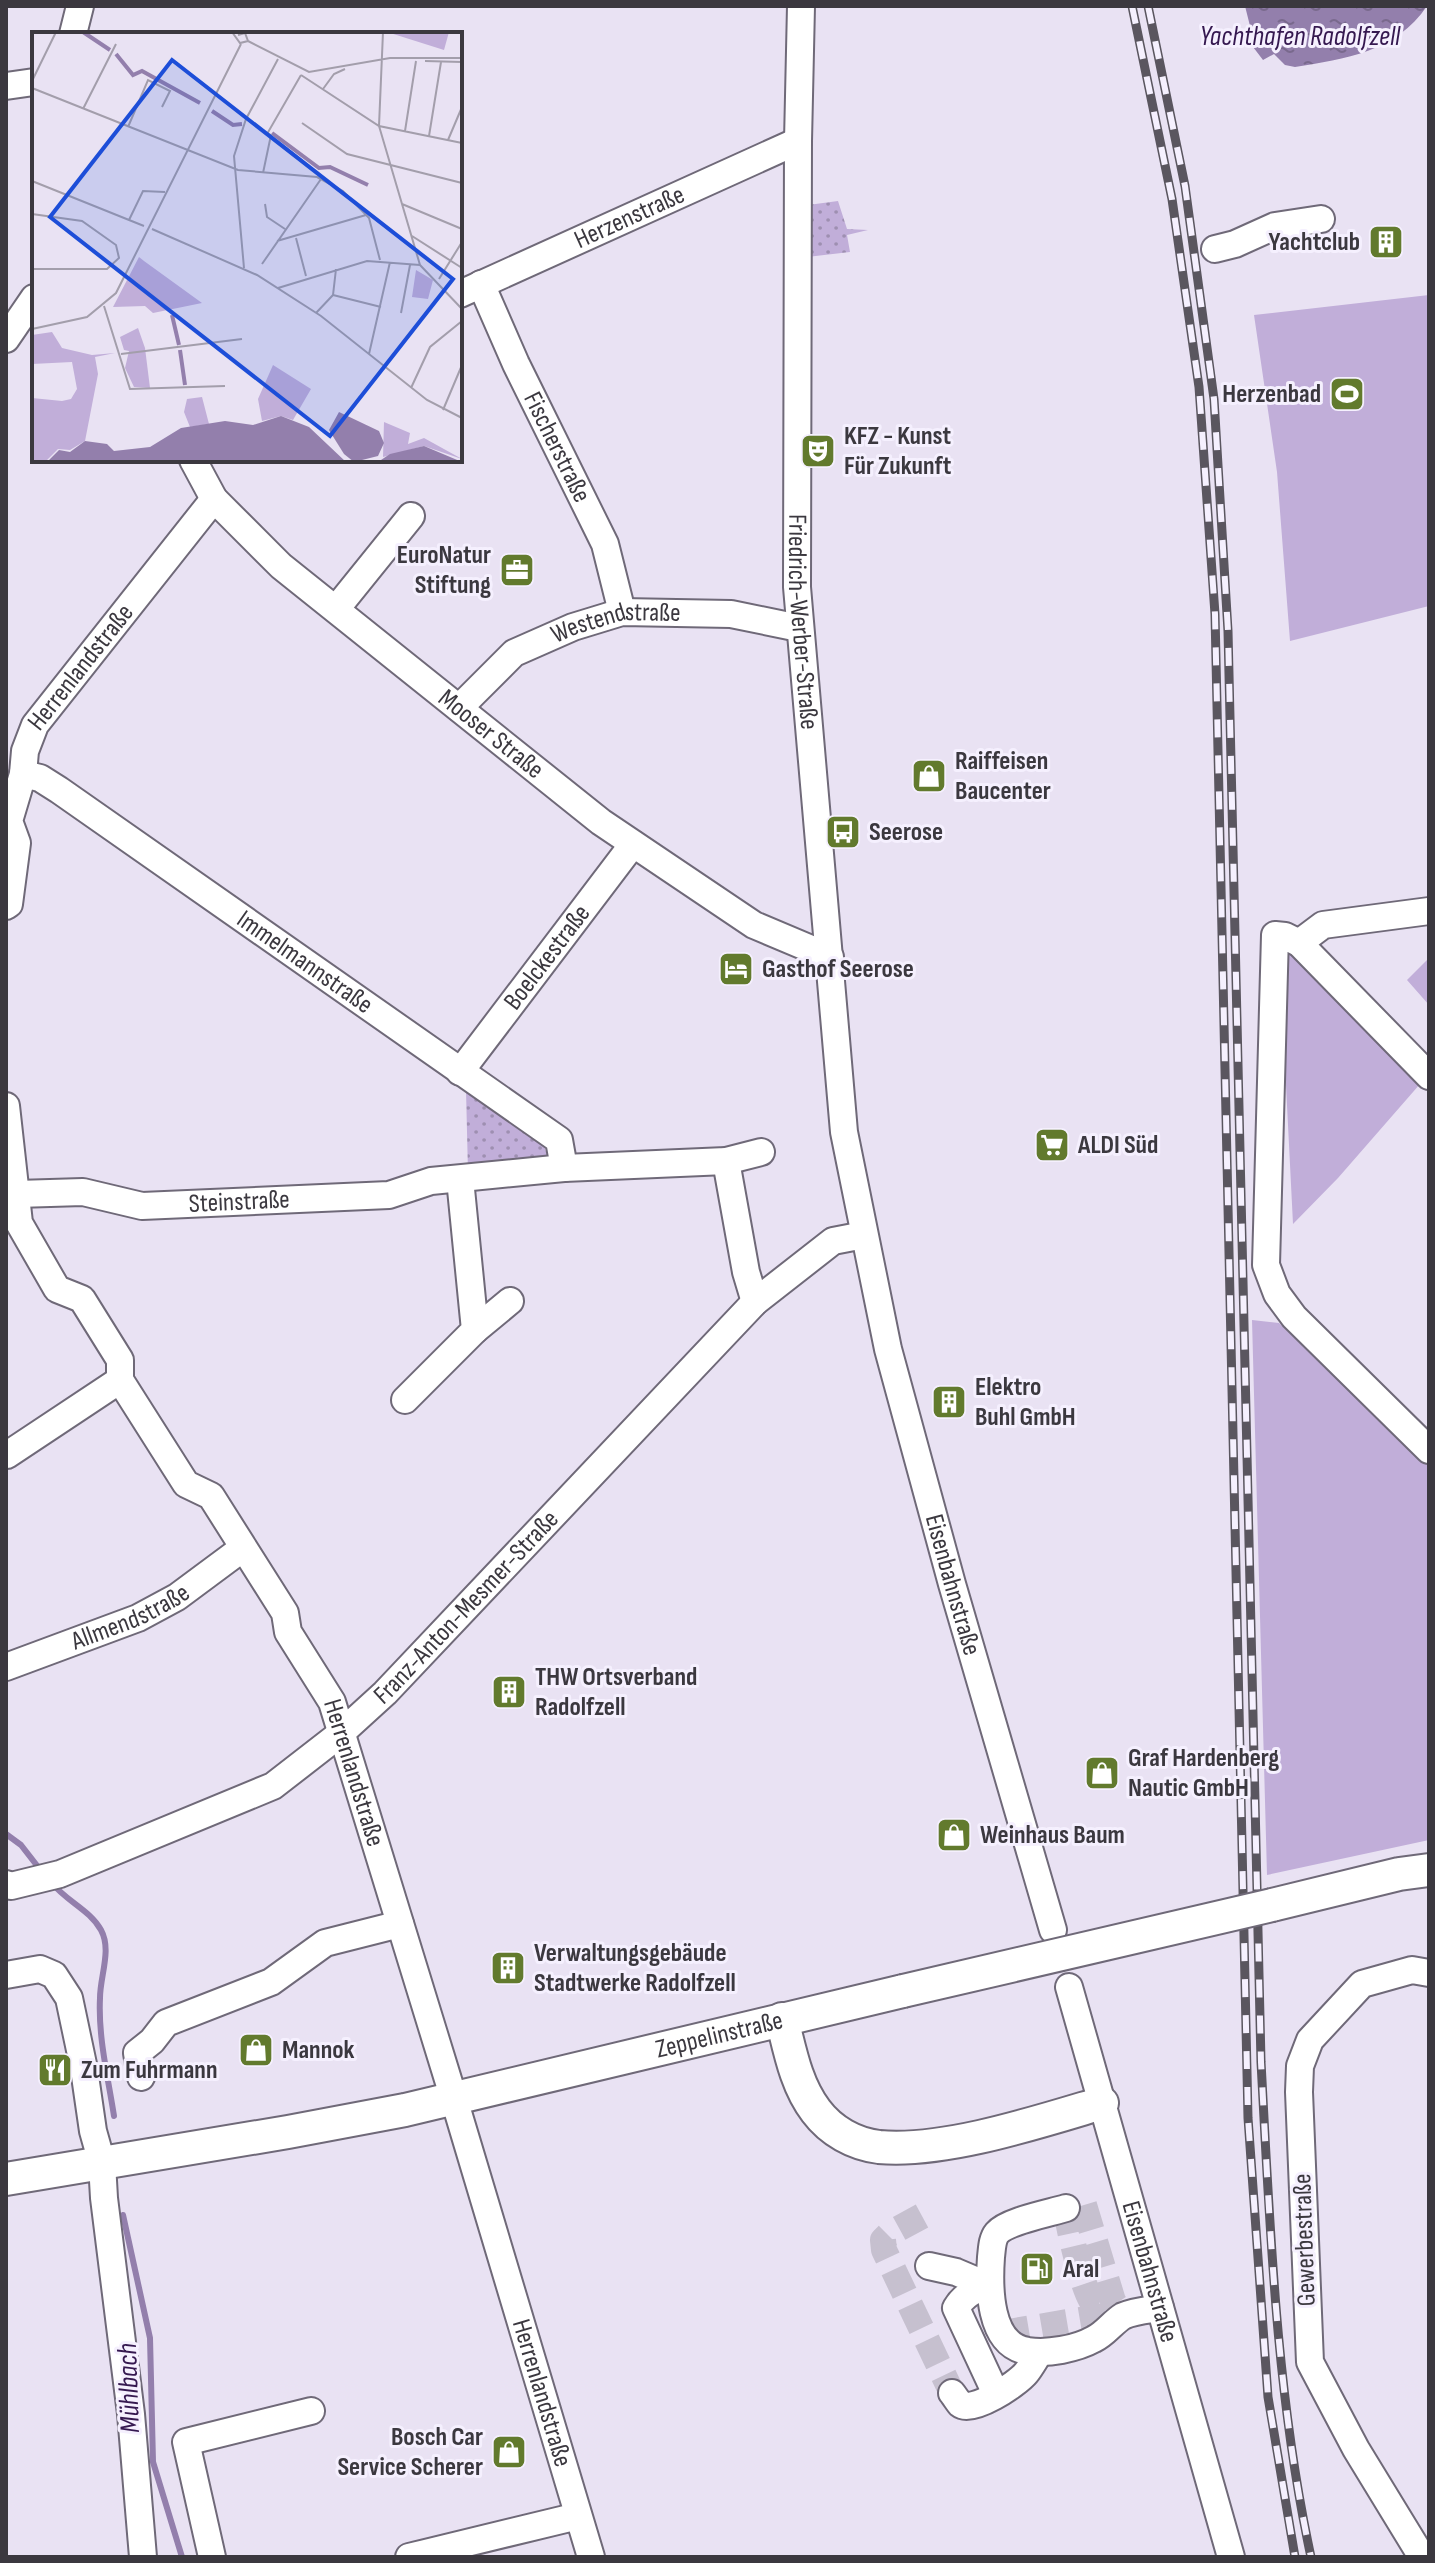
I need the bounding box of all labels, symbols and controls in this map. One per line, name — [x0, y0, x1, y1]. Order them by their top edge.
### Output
water label: Yachthafen Radolfzell — [1200, 20, 1401, 53]
inset map — [32, 32, 462, 462]
street label: Herzenstraße — [570, 179, 689, 256]
building icon: Yachtclub — [1367, 223, 1405, 261]
place label: Yachtclub — [1269, 227, 1360, 258]
sports icon: Herzenbad — [1328, 375, 1366, 413]
place label: Herzenbad — [1222, 379, 1321, 410]
street label: Fischerstraße — [517, 387, 597, 507]
place label: KFZ - Kunst Für Zukunft — [844, 421, 952, 482]
theatre icon: KFZ - Kunst Für Zukunft — [799, 432, 837, 470]
street label: Friedrich-Werber-Straße — [781, 514, 825, 731]
place label: EuroNatur Stiftung — [397, 540, 491, 601]
office icon: EuroNatur Stiftung — [498, 551, 536, 589]
street label: Westendstraße — [546, 596, 681, 650]
street label: Herrenlandstraße — [21, 598, 140, 737]
street label: Mooser Straße — [432, 683, 550, 785]
place label: Raiffeisen Baucenter — [955, 746, 1051, 807]
shop icon: Raiffeisen Baucenter — [910, 757, 948, 795]
bus stop icon: Seerose — [824, 813, 862, 851]
place label: Seerose — [869, 817, 943, 848]
street label: Boelckestraße — [497, 899, 597, 1016]
street label: Immelmannstraße — [231, 904, 379, 1020]
hotel icon: Gasthof Seerose — [717, 950, 755, 988]
place label: Gasthof Seerose — [762, 954, 914, 985]
supermarket icon: ALDI Süd — [1033, 1126, 1071, 1164]
place label: ALDI Süd — [1077, 1130, 1158, 1161]
street label: Steinstraße — [188, 1184, 290, 1219]
place label: Elektro Buhl GmbH — [975, 1372, 1076, 1433]
building icon: Elektro Buhl GmbH — [930, 1383, 968, 1421]
street label: Franz-Anton-Mesmer-Straße — [367, 1504, 565, 1711]
street label: Eisenbahnstraße — [918, 1511, 988, 1659]
street label: Allmendstraße — [66, 1577, 196, 1657]
place label: THW Ortsverband Radolfzell — [535, 1662, 697, 1723]
building icon: THW Ortsverband Radolfzell — [490, 1673, 528, 1711]
street label: Herrenlandstraße — [317, 1695, 391, 1850]
place label: Graf Hardenberg Nautic GmbH — [1128, 1743, 1279, 1804]
shop icon: Graf Hardenberg Nautic GmbH — [1083, 1754, 1121, 1792]
shop icon: Weinhaus Baum — [935, 1816, 973, 1854]
place label: Weinhaus Baum — [980, 1820, 1125, 1851]
place label: Verwaltungsgebäude Stadtwerke Radolfzell — [534, 1938, 736, 1999]
building icon: Verwaltungsgebäude Stadtwerke Radolfzell — [489, 1949, 527, 1987]
street label: Zeppelinstraße — [652, 2005, 786, 2065]
shop icon: Mannok — [237, 2031, 275, 2069]
place label: Mannok — [282, 2035, 355, 2066]
restaurant icon: Zum Fuhrmann — [36, 2051, 74, 2089]
place label: Zum Fuhrmann — [81, 2055, 217, 2086]
street label: Gewerbestraße — [1287, 2173, 1323, 2307]
street label: Eisenbahnstraße — [1115, 2198, 1185, 2346]
fuel station icon: Aral — [1018, 2250, 1056, 2288]
place label: Aral — [1062, 2254, 1099, 2285]
street label: Herrenlandstraße — [505, 2315, 579, 2470]
water label: Mühlbach — [111, 2342, 147, 2434]
place label: Bosch Car Service Scherer — [337, 2422, 483, 2483]
shop icon: Bosch Car Service Scherer — [490, 2433, 528, 2471]

